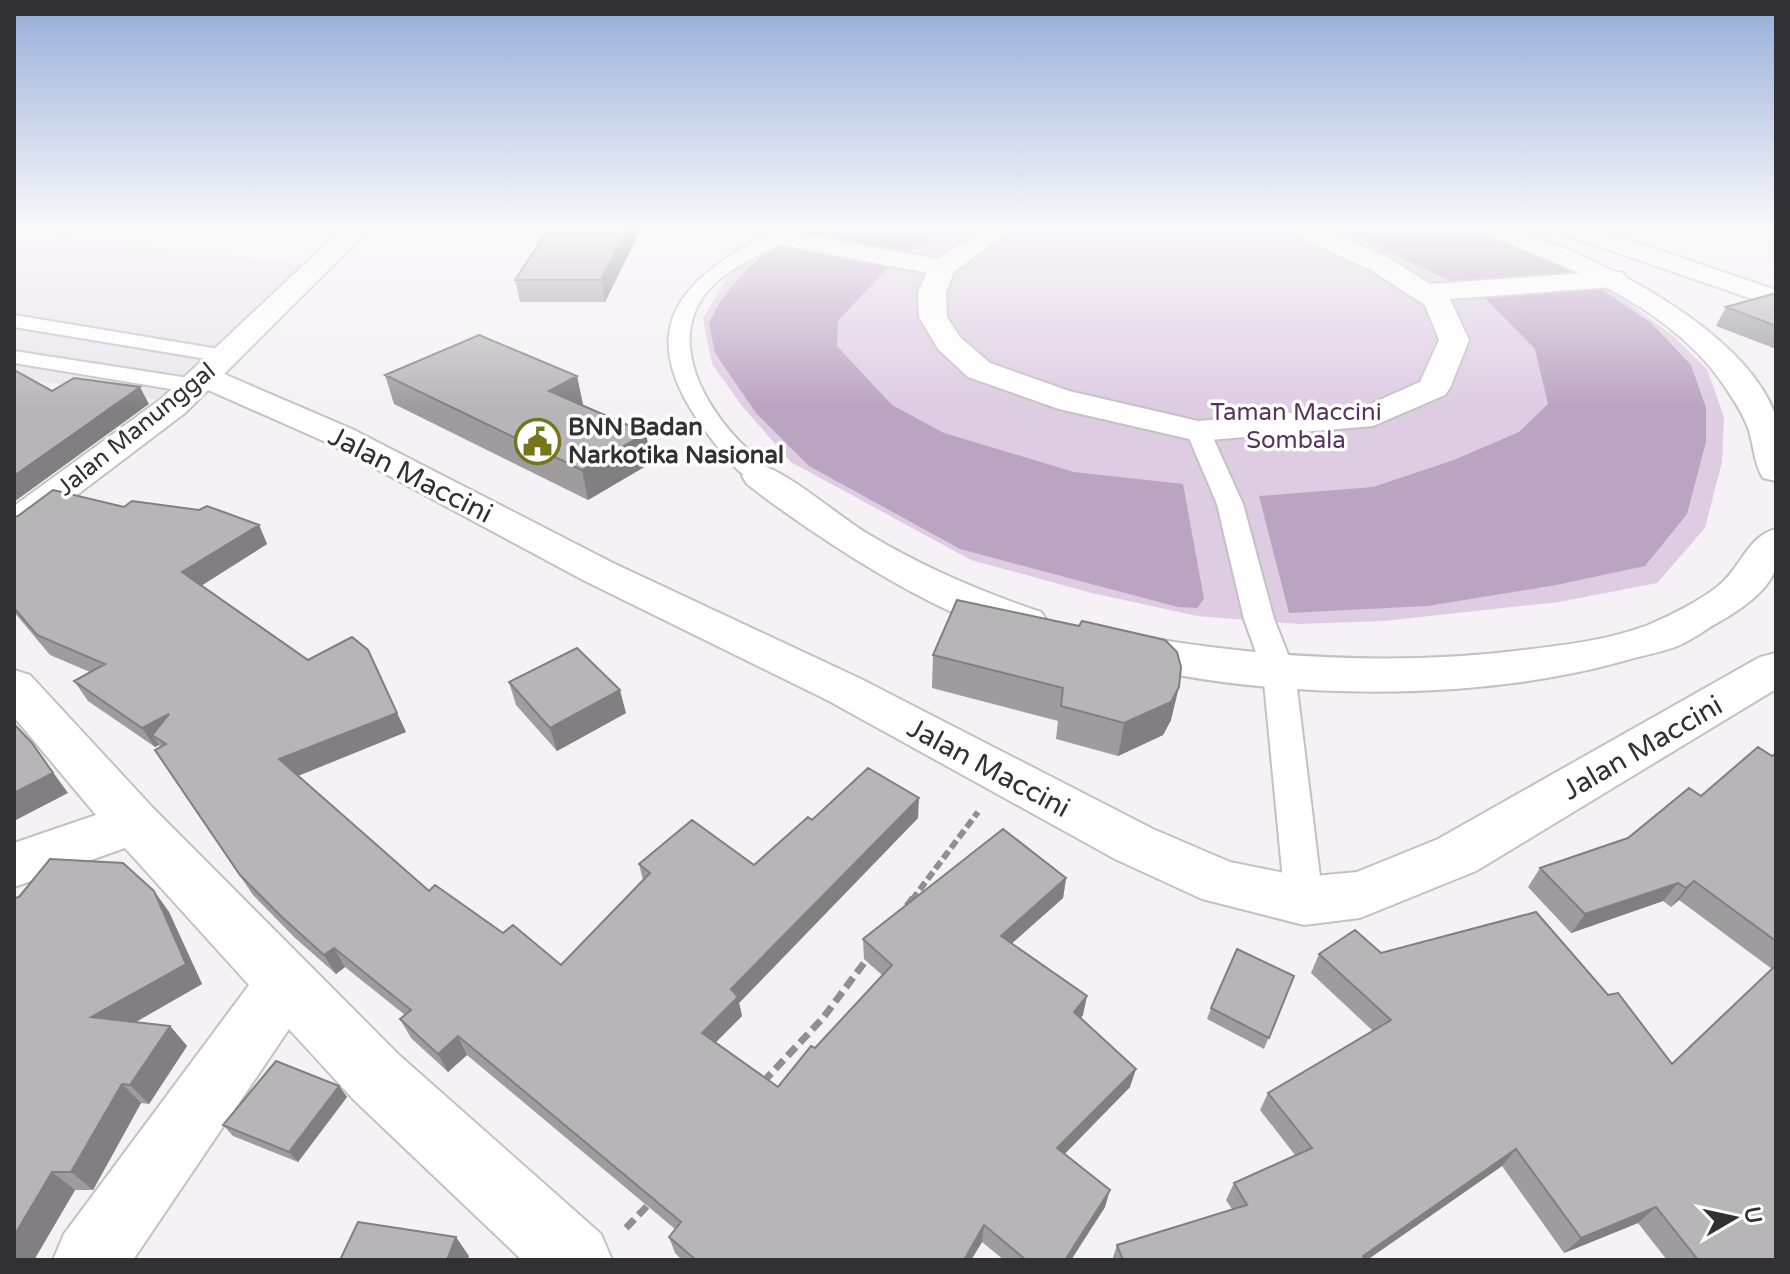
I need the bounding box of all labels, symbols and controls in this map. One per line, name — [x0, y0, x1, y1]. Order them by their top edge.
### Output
street label: Jalan Manunggal — [51, 357, 221, 502]
park label: Taman Maccini Sombala — [1210, 398, 1382, 455]
place label: BNN Badan Narkotika Nasional — [568, 413, 784, 470]
public building icon: BNN Badan Narkotika Nasional — [513, 417, 561, 465]
street label: Jalan Maccini — [323, 419, 498, 531]
street label: Jalan Maccini — [1556, 688, 1729, 807]
street label: Jalan Maccini — [901, 711, 1076, 825]
north arrow — [1694, 1178, 1774, 1258]
text: U — [1739, 1205, 1767, 1225]

